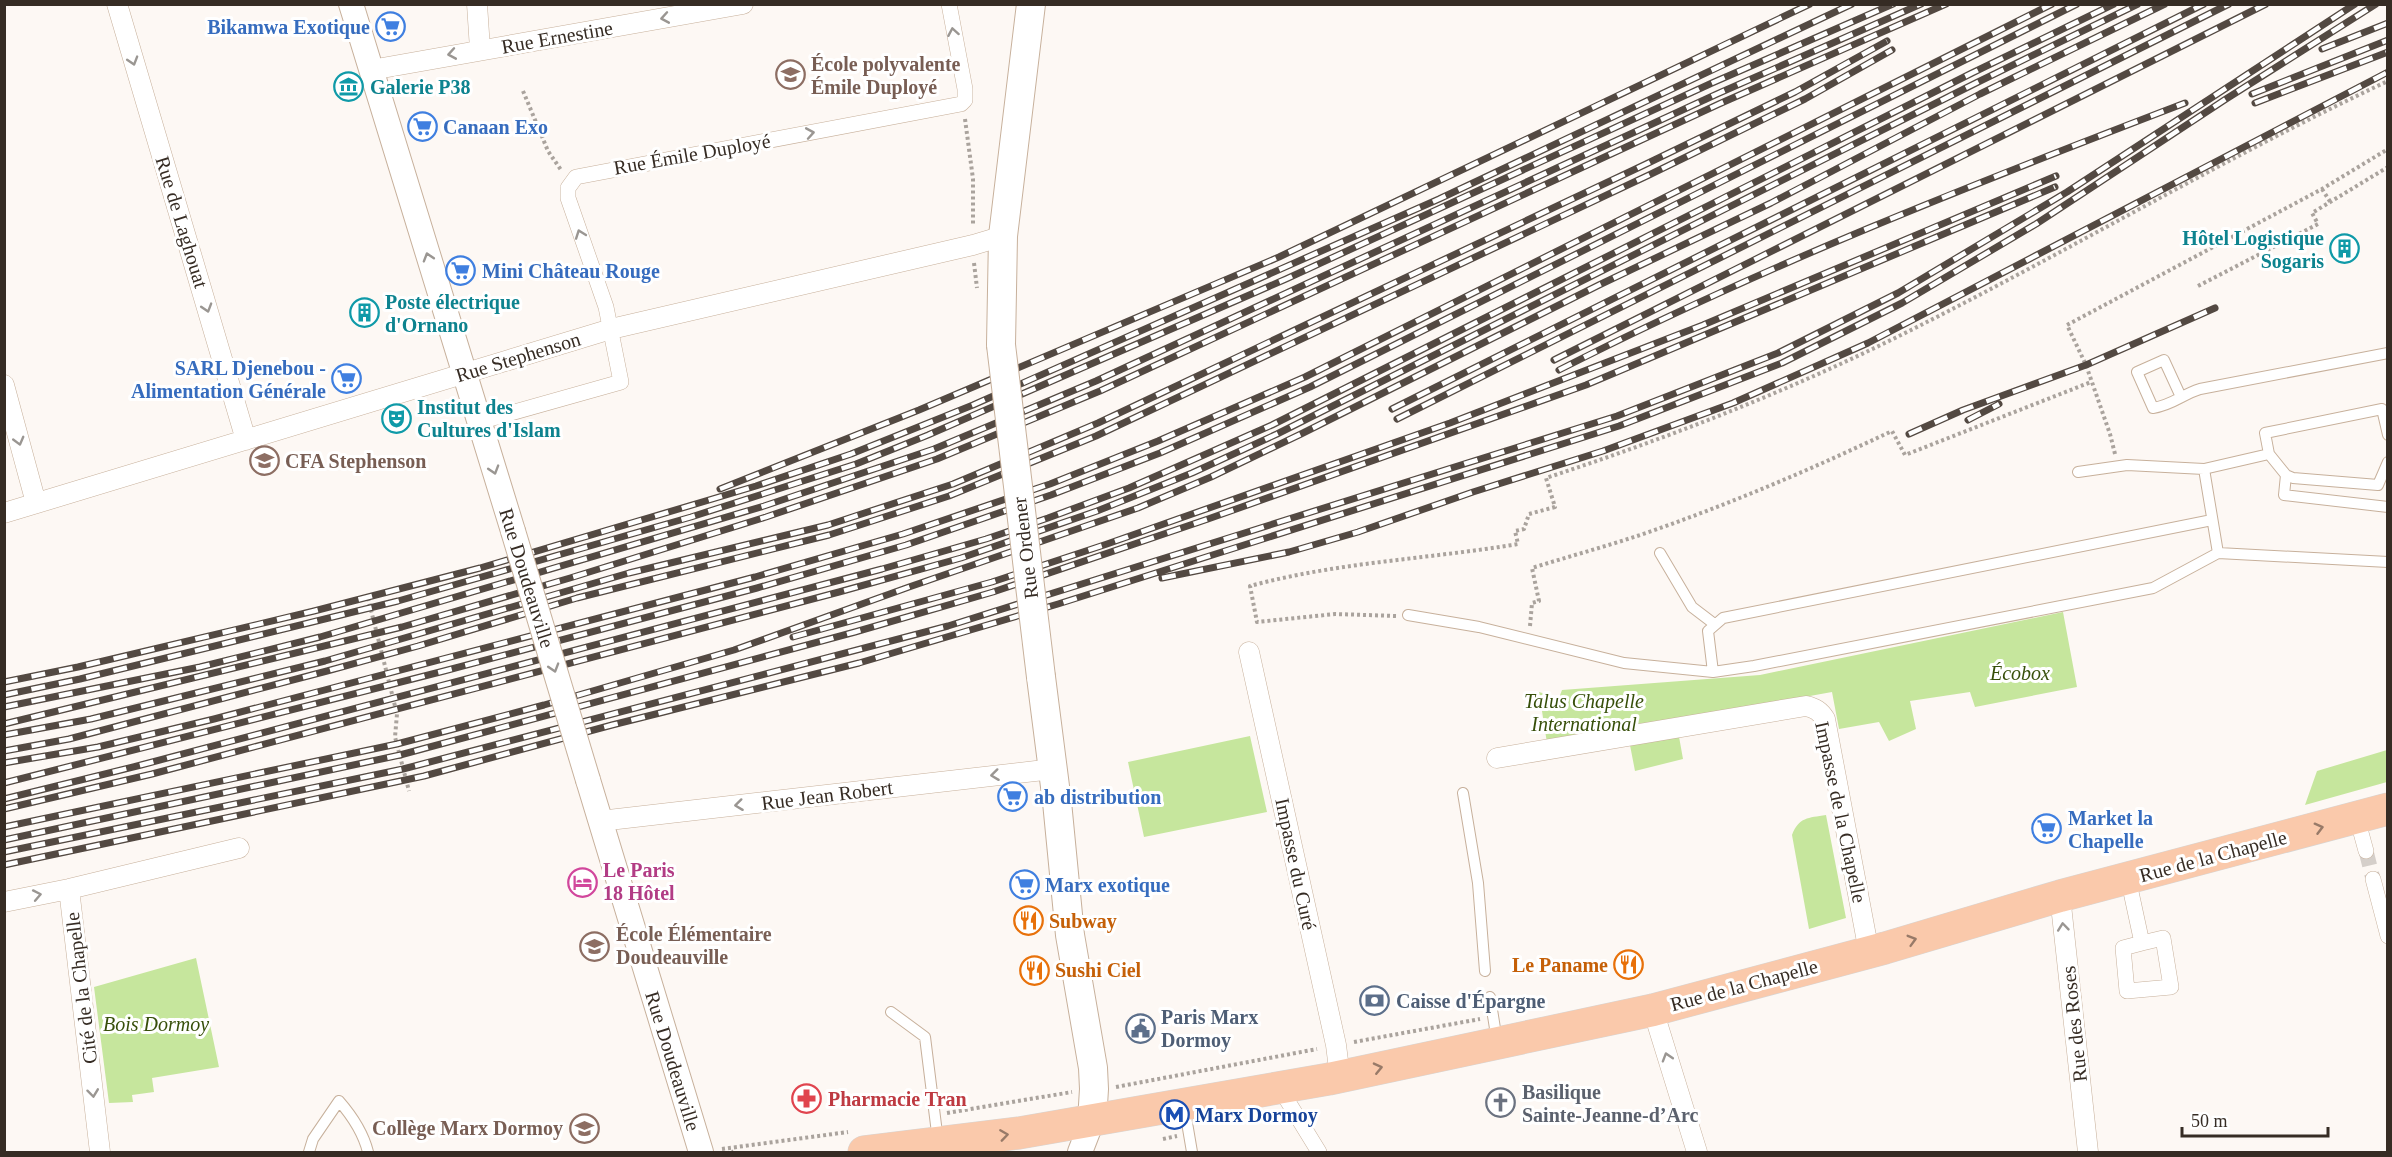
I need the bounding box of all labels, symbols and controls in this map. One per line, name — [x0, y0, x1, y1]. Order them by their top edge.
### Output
supermarket icon: Bikamwa Exotique — [375, 11, 407, 43]
one-way arrow — [660, 11, 670, 24]
place label: Bikamwa Exotique — [207, 16, 370, 39]
street label: Rue Ernestine — [500, 16, 615, 58]
one-way arrow — [948, 27, 960, 36]
one-way arrow — [447, 47, 457, 60]
place label: École polyvalente Émile Duployé — [811, 53, 961, 99]
one-way arrow — [126, 55, 138, 66]
school or university icon: École polyvalente Émile Duployé — [774, 59, 806, 91]
museum icon: Galerie P38 — [333, 71, 365, 103]
place label: Galerie P38 — [370, 76, 471, 98]
supermarket icon: Canaan Exo — [406, 111, 438, 143]
place label: Canaan Exo — [443, 116, 548, 138]
one-way arrow — [805, 127, 815, 140]
street label: Rue Émile Duployé — [612, 129, 772, 180]
street label: Rue de Laghouat — [151, 153, 213, 291]
place label: Hôtel Logistique Sogaris — [2182, 227, 2324, 273]
one-way arrow — [574, 229, 587, 240]
building icon: Hôtel Logistique Sogaris — [2329, 233, 2361, 265]
one-way arrow — [423, 253, 435, 263]
supermarket icon: Mini Château Rouge — [445, 255, 477, 287]
place label: Mini Château Rouge — [482, 260, 660, 283]
place label: Poste électrique d'Ornano — [385, 291, 520, 336]
building icon: Poste électrique d'Ornano — [348, 297, 380, 329]
one-way arrow — [200, 302, 212, 313]
street label: Rue Stephenson — [453, 328, 583, 387]
place label: SARL Djenebou - Alimentation Générale — [131, 357, 326, 402]
supermarket icon: SARL Djenebou - Alimentation Générale — [331, 363, 363, 395]
place label: Institut des Cultures d'Islam — [417, 396, 561, 441]
theatre icon: Institut des Cultures d'Islam — [380, 403, 412, 435]
one-way arrow — [12, 436, 25, 446]
school or university icon: CFA Stephenson — [248, 445, 280, 477]
place label: CFA Stephenson — [285, 450, 426, 473]
one-way arrow — [486, 464, 499, 475]
street label: Rue Ordener — [1008, 495, 1042, 600]
street label: Rue Doudeauville — [495, 505, 559, 651]
one-way arrow — [547, 662, 559, 673]
park label: Écobox — [1989, 662, 2050, 684]
park label: Talus Chapelle International — [1524, 690, 1644, 735]
street label: Impasse de la Chapelle — [1810, 719, 1871, 905]
one-way arrow — [991, 768, 1000, 781]
street label: Rue Jean Robert — [760, 776, 894, 814]
supermarket icon: ab distribution — [997, 781, 1029, 813]
place label: ab distribution — [1034, 786, 1161, 808]
street label: Impasse du Curé — [1270, 796, 1321, 932]
one-way arrow — [734, 798, 744, 811]
place label: Market la Chapelle — [2068, 807, 2153, 853]
supermarket icon: Market la Chapelle — [2031, 813, 2063, 845]
one-way arrow — [2314, 822, 2324, 835]
street label: Rue de la Chapelle — [2137, 826, 2289, 887]
place label: Le Paris 18 Hôtel — [603, 859, 675, 904]
hotel icon: Le Paris 18 Hôtel — [566, 866, 598, 898]
supermarket icon: Marx exotique — [1008, 869, 1040, 901]
place label: Marx exotique — [1045, 874, 1170, 897]
one-way arrow — [32, 889, 42, 902]
restaurant icon: Subway — [1012, 905, 1044, 937]
place label: Subway — [1049, 910, 1117, 933]
street label: Cité de la Chapelle — [61, 911, 102, 1065]
place label: École Élémentaire Doudeauville — [616, 923, 772, 968]
one-way arrow — [2057, 923, 2070, 932]
school or university icon: École Élémentaire Doudeauville — [579, 930, 611, 962]
one-way arrow — [1906, 935, 1917, 947]
restaurant icon: Le Paname — [1613, 949, 1645, 981]
restaurant icon: Sushi Ciel — [1018, 954, 1050, 986]
place label: Le Paname — [1512, 954, 1608, 976]
street label: Rue de la Chapelle — [1668, 955, 1820, 1016]
place label: Sushi Ciel — [1055, 959, 1142, 981]
street label: Rue des Roses — [2057, 965, 2091, 1083]
bank icon: Caisse d'Épargne — [1359, 985, 1391, 1017]
street label: Rue Doudeauville — [641, 988, 705, 1134]
place label: Caisse d'Épargne — [1396, 990, 1546, 1013]
place label: Paris Marx Dormoy — [1161, 1006, 1258, 1052]
public building icon: Paris Marx Dormoy — [1124, 1012, 1156, 1044]
park label: Bois Dormoy — [103, 1013, 209, 1036]
one-way arrow — [1662, 1052, 1674, 1063]
one-way arrow — [1373, 1063, 1383, 1076]
place label: Basilique Sainte-Jeanne-d’Arc — [1522, 1081, 1698, 1126]
pharmacy icon: Pharmacie Tran — [791, 1083, 823, 1115]
church icon: Basilique Sainte-Jeanne-d’Arc — [1485, 1087, 1517, 1119]
place label: Pharmacie Tran — [828, 1088, 967, 1110]
one-way arrow — [86, 1089, 99, 1098]
metro station icon: Marx Dormoy — [1158, 1099, 1190, 1131]
scale bar — [2182, 1100, 2328, 1138]
place label: Marx Dormoy — [1195, 1104, 1318, 1127]
text: 50 m — [2191, 1111, 2228, 1131]
school or university icon: Collège Marx Dormoy — [568, 1112, 600, 1144]
place label: Collège Marx Dormoy — [372, 1117, 563, 1140]
one-way arrow — [999, 1129, 1008, 1142]

